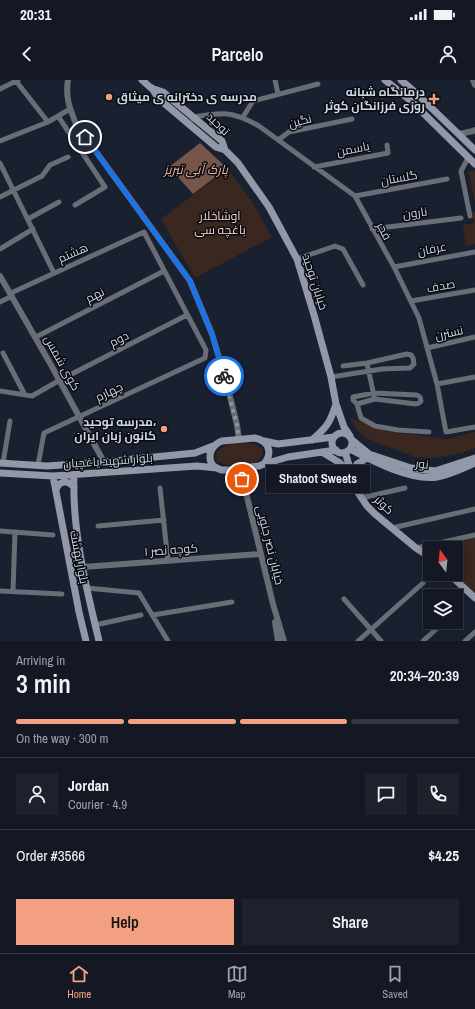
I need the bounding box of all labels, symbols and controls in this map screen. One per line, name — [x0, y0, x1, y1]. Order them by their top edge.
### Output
text: 20:31 — [20, 4, 51, 25]
text: Parcelo — [211, 42, 264, 67]
icon: back — [16, 43, 38, 65]
icon: person — [437, 43, 459, 65]
place label: درمانگاه شبانه روزی فرزانگان کوثر — [323, 84, 425, 114]
place label: مدرسه ی دخترانه ی میثاق — [117, 89, 257, 105]
marker: مدرسه ی دخترانه ی میثاق — [104, 92, 114, 102]
marker: درمانگاه شبانه روزی فرزانگان کوثر — [428, 93, 440, 105]
street label: توحید — [203, 109, 234, 140]
street label: نگین — [287, 110, 313, 132]
pin — [68, 120, 102, 154]
icon: home — [74, 126, 96, 148]
street label: یاسمن — [335, 138, 372, 160]
water label: پارک آبی تبریز — [162, 161, 229, 178]
street label: گلستان — [379, 167, 419, 189]
street label: نارون — [402, 204, 428, 222]
park label: اوشاخلار باغچه سی — [194, 208, 246, 239]
street label: فجر — [372, 218, 395, 243]
street label: عرفان — [416, 238, 448, 260]
street label: هشتم — [55, 239, 91, 267]
street label: خیابان توحید — [298, 252, 332, 312]
street label: صدف — [426, 276, 456, 296]
street label: نهم — [83, 284, 107, 306]
street label: نسترن — [433, 322, 465, 344]
street label: دوم — [107, 327, 132, 351]
street label: کوی شمس — [40, 332, 84, 394]
courier — [204, 356, 244, 396]
icon: bike — [213, 365, 235, 387]
street label: چهارم — [93, 379, 126, 406]
place label: مدرسه توحید، کانون زبان ایران — [74, 414, 156, 444]
marker: مدرسه توحید، کانون زبان ایران — [159, 424, 169, 434]
street label: بلوار شهید یاغچیان — [63, 450, 153, 473]
street label: نور — [413, 455, 430, 473]
pin — [225, 462, 259, 496]
callout: Shatoot Sweets — [266, 465, 370, 493]
icon: bag — [231, 468, 253, 490]
text: Shatoot Sweets — [279, 470, 357, 487]
street label: کوثر — [370, 491, 397, 518]
street label: خیابان نصر جنوبی — [252, 504, 288, 586]
street label: بلوار بهشت — [66, 529, 92, 585]
street label: کوچه نصر ۱ — [144, 540, 198, 561]
north arrow — [423, 541, 463, 581]
map controls — [423, 541, 463, 629]
button: layers — [423, 589, 463, 629]
text: Arriving in — [16, 652, 65, 669]
text: 20:34–20:39 — [390, 665, 459, 686]
text: 3 min — [16, 666, 71, 701]
text: On the way · 300 m — [16, 730, 108, 747]
button: person — [16, 773, 58, 815]
button: chat — [365, 773, 407, 815]
button: phone — [417, 773, 459, 815]
text: Jordan — [68, 775, 109, 796]
text: Courier · 4.9 — [68, 796, 127, 813]
text: Order #3566 — [16, 845, 85, 866]
text: $4.25 — [428, 845, 459, 866]
button: Help — [16, 899, 234, 945]
button: Share — [242, 899, 459, 945]
tab: Home — [67, 963, 91, 1001]
tab: Map — [226, 963, 248, 1001]
tab: Saved — [382, 963, 408, 1001]

